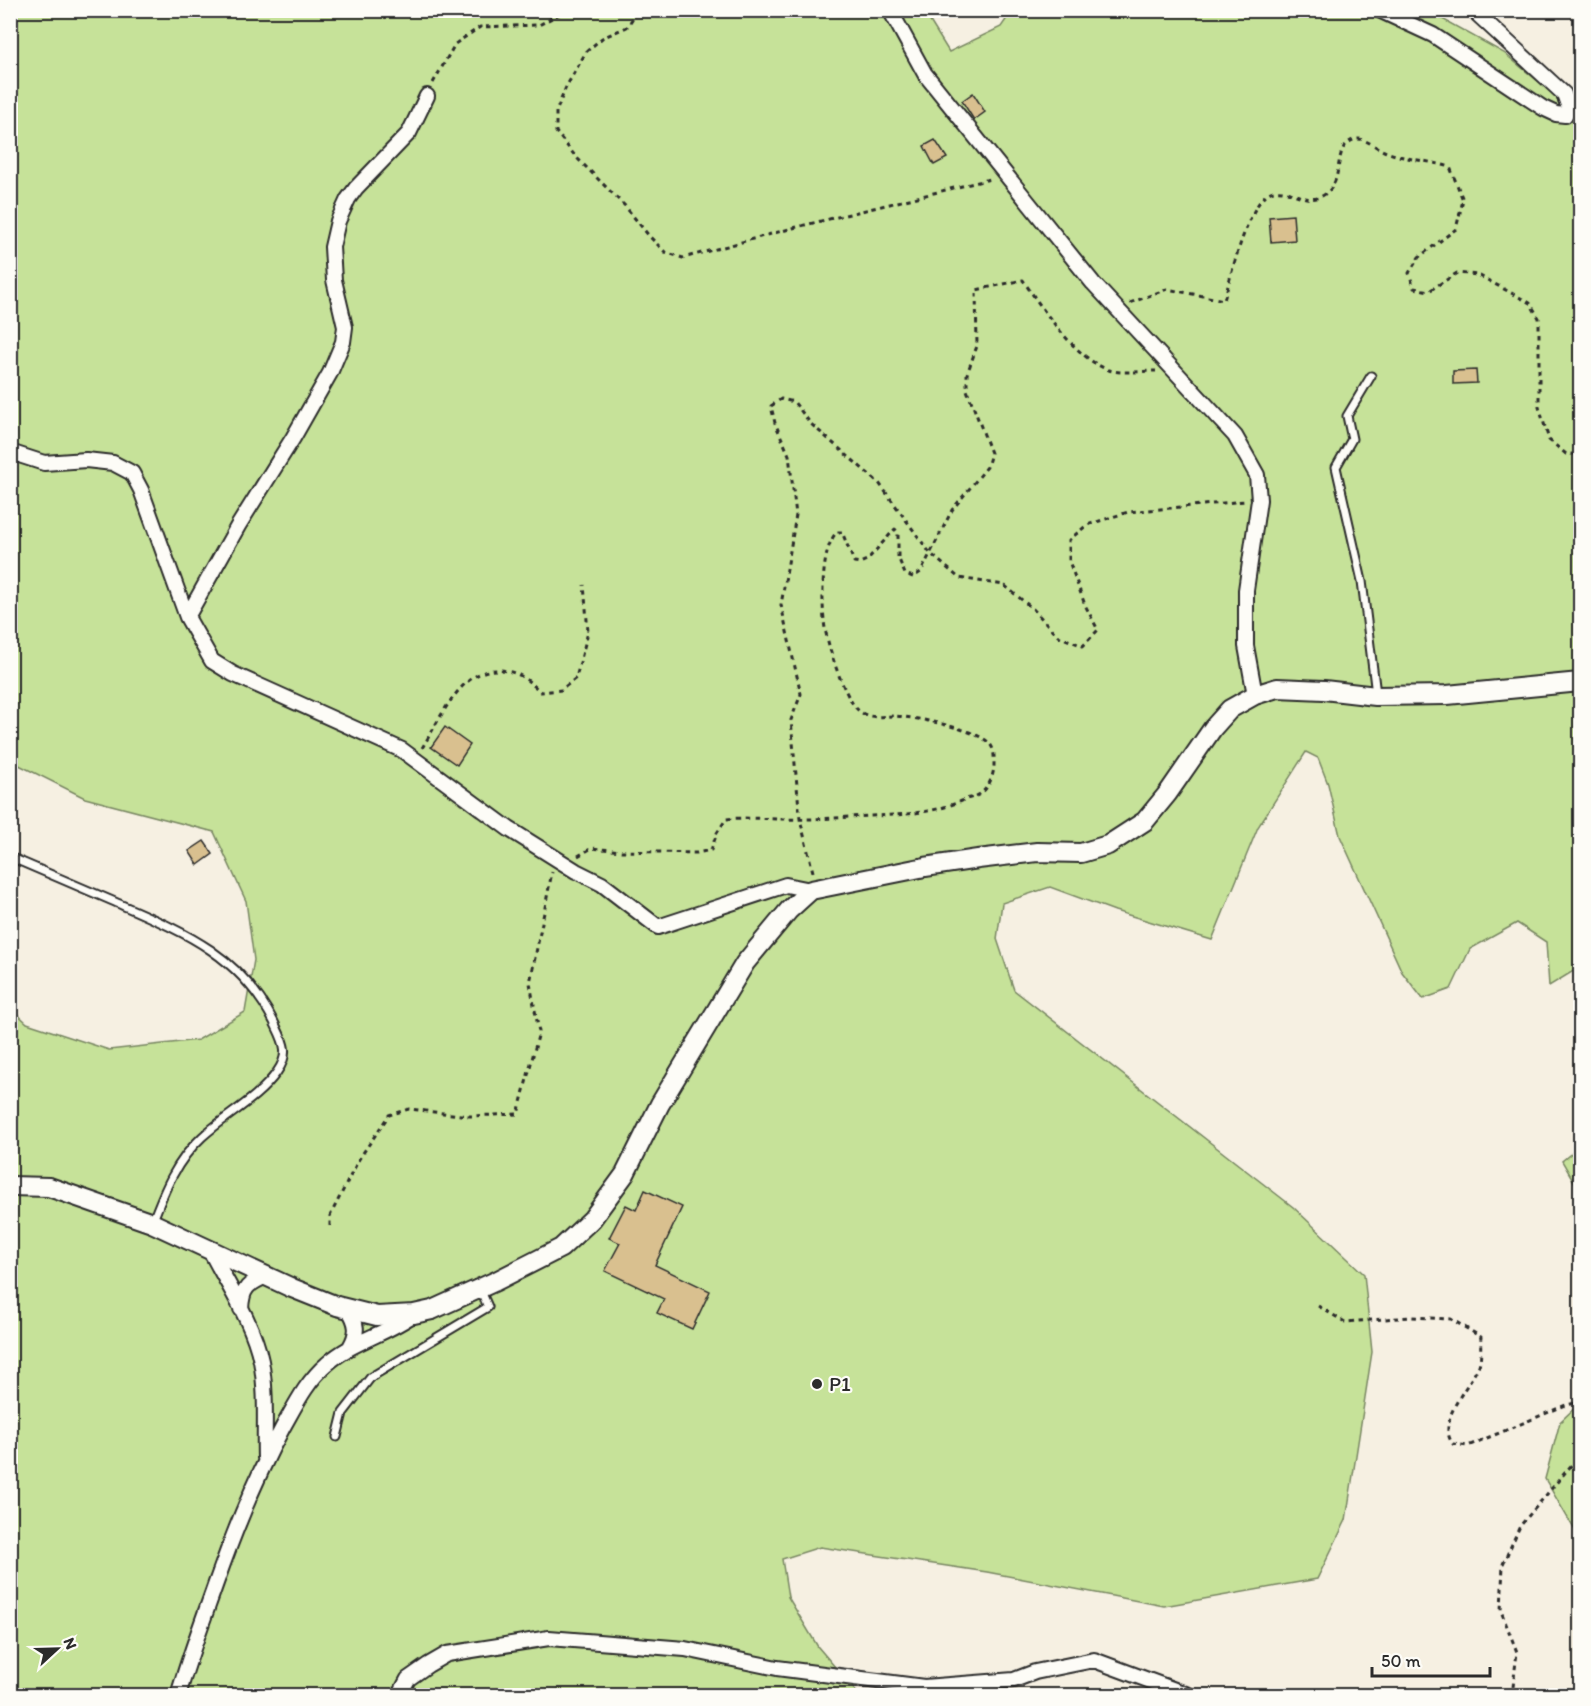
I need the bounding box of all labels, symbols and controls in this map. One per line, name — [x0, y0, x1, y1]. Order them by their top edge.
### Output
place label: P1 — [829, 1371, 851, 1396]
marker: P1 — [810, 1377, 824, 1391]
north arrow — [27, 1619, 87, 1679]
text: N — [60, 1635, 81, 1652]
scale bar — [1372, 1640, 1490, 1678]
text: 50 m — [1381, 1650, 1421, 1672]

